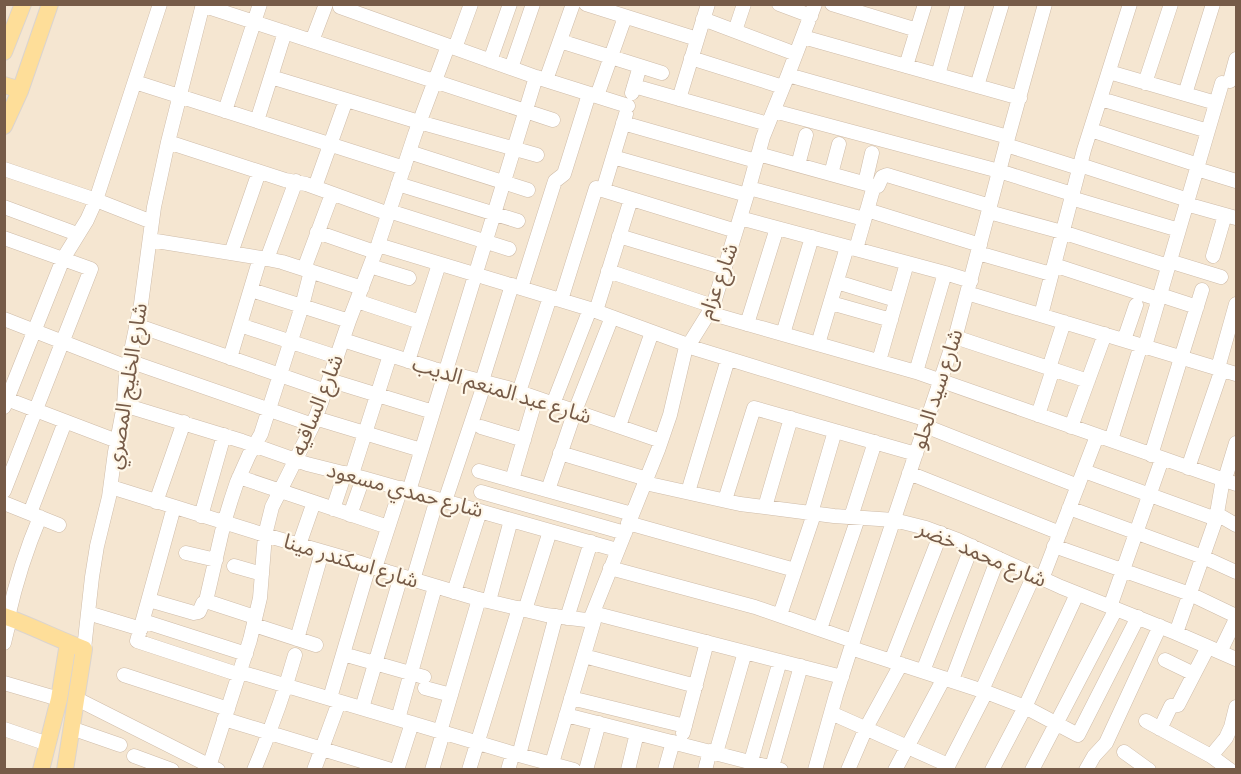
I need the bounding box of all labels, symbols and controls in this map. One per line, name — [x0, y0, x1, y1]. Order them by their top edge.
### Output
street label: شارع عزام — [690, 239, 746, 323]
street label: شارع الخليج المصري — [99, 301, 156, 471]
street label: شارع سيد الحلو — [903, 325, 971, 453]
street label: شارع عبد المنعم الديب — [409, 348, 595, 432]
street label: شارع الساقيه — [283, 350, 351, 460]
street label: شارع حمدي مسعود — [323, 455, 487, 526]
street label: شارع محمد خضر — [912, 513, 1051, 595]
street label: شارع اسكندر مينا — [280, 526, 422, 596]

